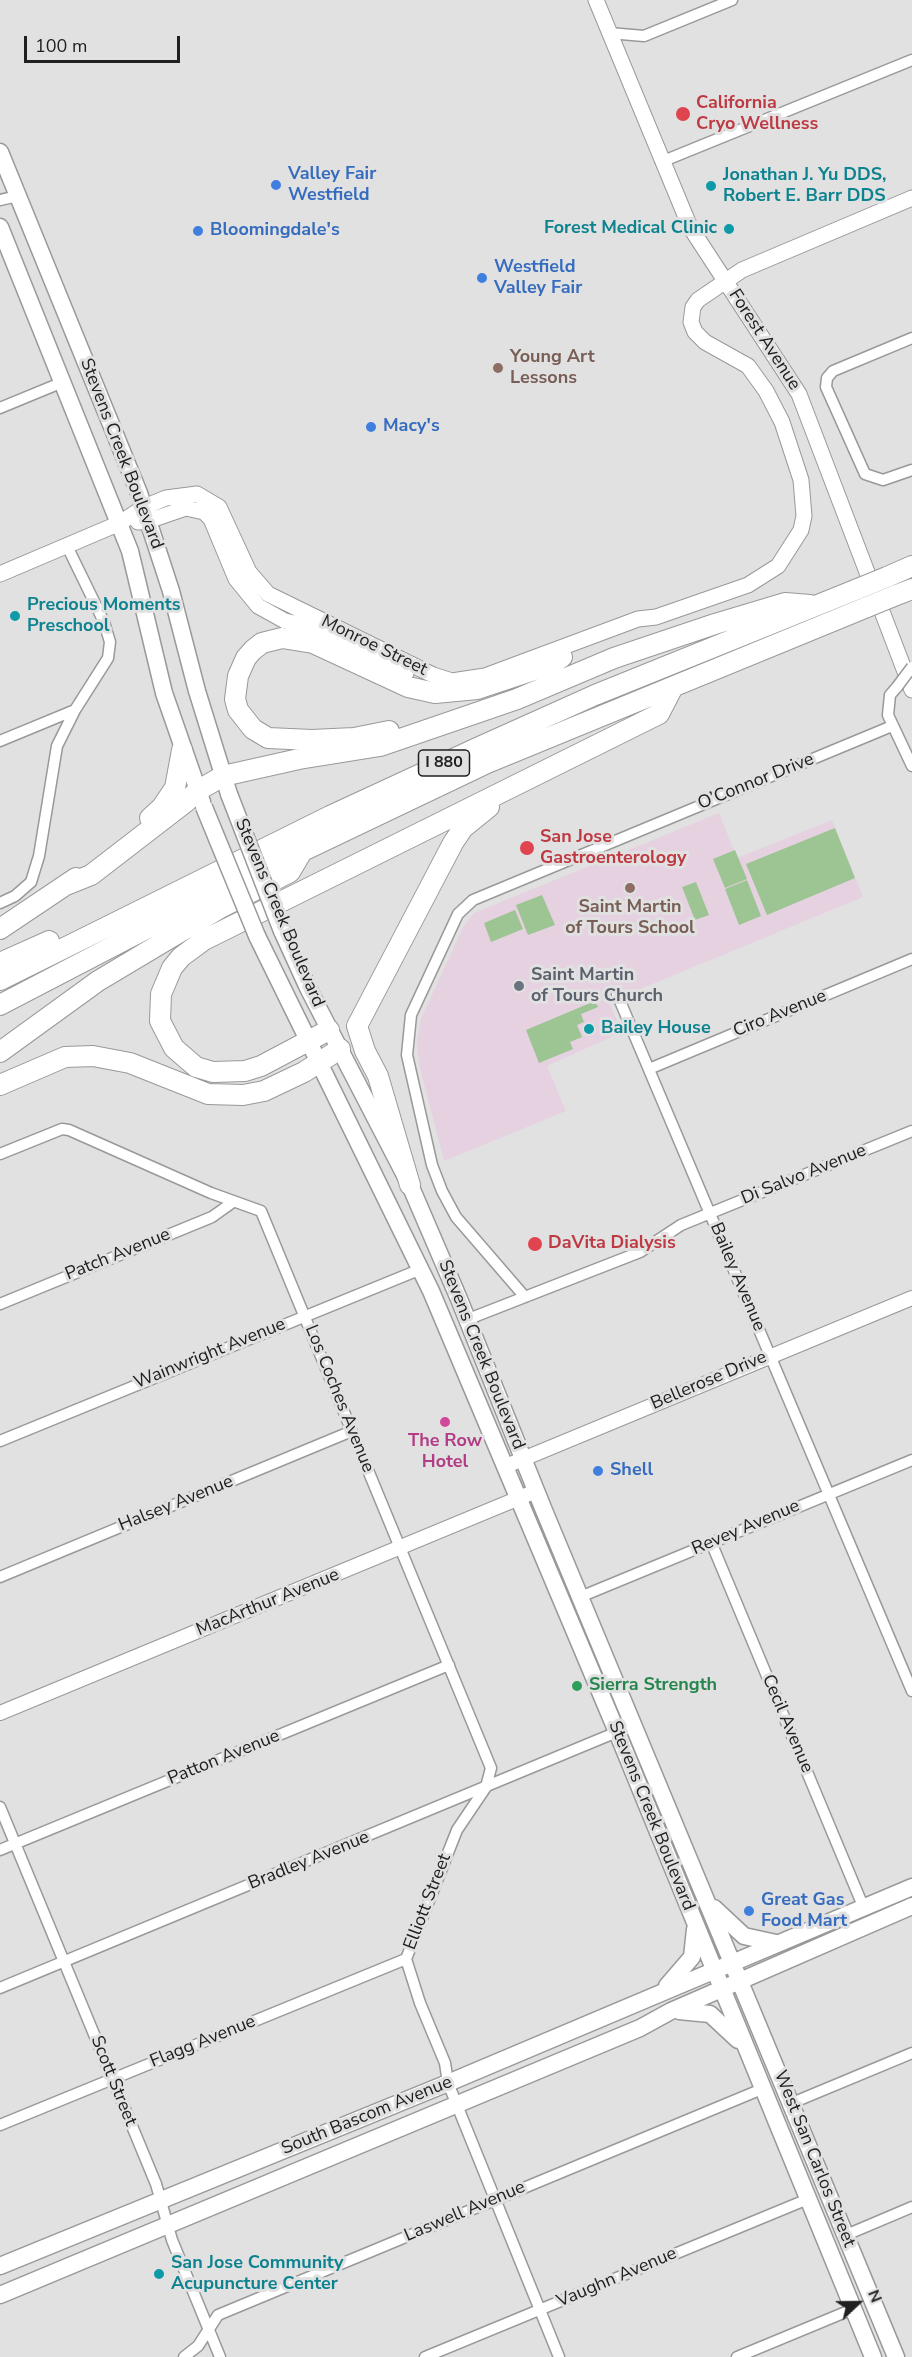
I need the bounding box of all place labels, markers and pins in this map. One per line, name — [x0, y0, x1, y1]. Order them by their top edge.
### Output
place label: California Cryo Wellness — [696, 93, 818, 136]
marker: California Cryo Wellness — [674, 105, 692, 123]
place label: Valley Fair Westfield — [288, 164, 376, 207]
place label: Jonathan J. Yu DDS, Robert E. Barr DDS — [723, 165, 886, 207]
marker: Valley Fair Westfield — [269, 178, 283, 192]
marker: Jonathan J. Yu DDS, Robert E. Barr DDS — [704, 179, 718, 193]
place label: Forest Medical Clinic — [544, 218, 717, 240]
place label: Bloomingdale's — [210, 220, 340, 242]
marker: Forest Medical Clinic — [722, 222, 736, 236]
marker: Bloomingdale's — [191, 224, 205, 238]
place label: Westfield Valley Fair — [494, 257, 582, 300]
marker: Westfield Valley Fair — [475, 271, 489, 285]
place label: Young Art Lessons — [510, 347, 595, 389]
marker: Young Art Lessons — [491, 361, 505, 375]
place label: Macy's — [383, 416, 440, 438]
marker: Macy's — [364, 420, 378, 434]
place label: Precious Moments Preschool — [27, 595, 181, 638]
marker: Precious Moments Preschool — [8, 609, 22, 623]
place label: San Jose Gastroenterology — [540, 827, 686, 870]
marker: San Jose Gastroenterology — [518, 839, 536, 857]
marker: Saint Martin of Tours School — [623, 881, 637, 895]
place label: Saint Martin of Tours School — [565, 897, 695, 940]
place label: Saint Martin of Tours Church — [531, 965, 663, 1008]
marker: Saint Martin of Tours Church — [512, 979, 526, 993]
place label: Bailey House — [601, 1018, 711, 1040]
marker: Bailey House — [582, 1022, 596, 1036]
place label: DaVita Dialysis — [548, 1233, 676, 1255]
marker: DaVita Dialysis — [526, 1235, 544, 1253]
marker: The Row Hotel — [438, 1415, 452, 1429]
place label: The Row Hotel — [408, 1431, 482, 1474]
place label: Shell — [610, 1460, 653, 1482]
marker: Shell — [591, 1464, 605, 1478]
place label: Sierra Strength — [589, 1675, 717, 1697]
marker: Sierra Strength — [570, 1679, 584, 1693]
place label: Great Gas Food Mart — [761, 1890, 847, 1932]
marker: Great Gas Food Mart — [742, 1904, 756, 1918]
place label: San Jose Community Acupuncture Center — [171, 2253, 343, 2296]
marker: San Jose Community Acupuncture Center — [152, 2267, 166, 2281]

